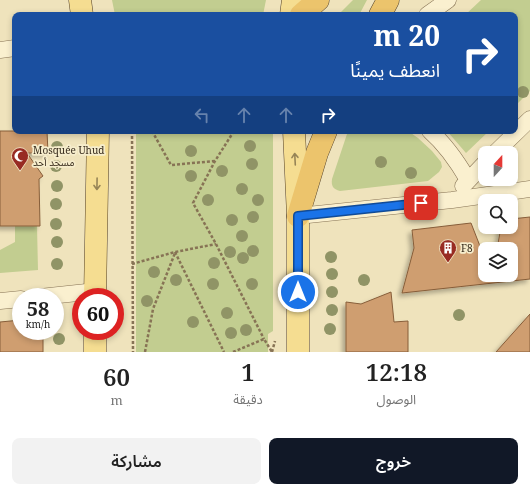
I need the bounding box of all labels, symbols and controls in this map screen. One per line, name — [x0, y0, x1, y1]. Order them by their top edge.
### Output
text: 20 m — [373, 16, 440, 54]
icon: right — [454, 28, 506, 80]
text: انعطف يمينًا — [350, 58, 440, 82]
icon: left — [191, 104, 213, 126]
icon: ahead — [233, 104, 255, 126]
icon: ahead — [275, 104, 297, 126]
icon: right — [317, 104, 339, 126]
place label: Mosquée Uhud مسجد أحد — [33, 143, 104, 169]
mosque icon: Mosquée Uhud مسجد أحد — [10, 146, 30, 171]
north arrow — [478, 146, 518, 186]
map controls — [478, 146, 518, 282]
one-way arrow — [291, 153, 299, 166]
one-way arrow — [93, 177, 101, 190]
pin — [404, 186, 438, 220]
icon: arrive — [410, 192, 432, 214]
button: search — [478, 194, 518, 234]
building icon: F8 — [438, 238, 458, 263]
place label: F8 — [461, 241, 473, 255]
button: layers — [478, 242, 518, 282]
position arrow — [277, 271, 319, 313]
speed limit sign: 60 — [72, 288, 124, 340]
text: 58 — [27, 295, 49, 322]
text: km/h — [26, 317, 50, 331]
text: 1 — [241, 355, 255, 388]
text: 12:18 — [366, 355, 427, 388]
text: 60 — [103, 360, 130, 393]
text: دقيقة — [233, 390, 263, 408]
text: الوصول — [377, 390, 416, 408]
text: m — [110, 391, 123, 409]
button: مشاركة — [12, 438, 261, 484]
button: خروج — [269, 438, 518, 484]

